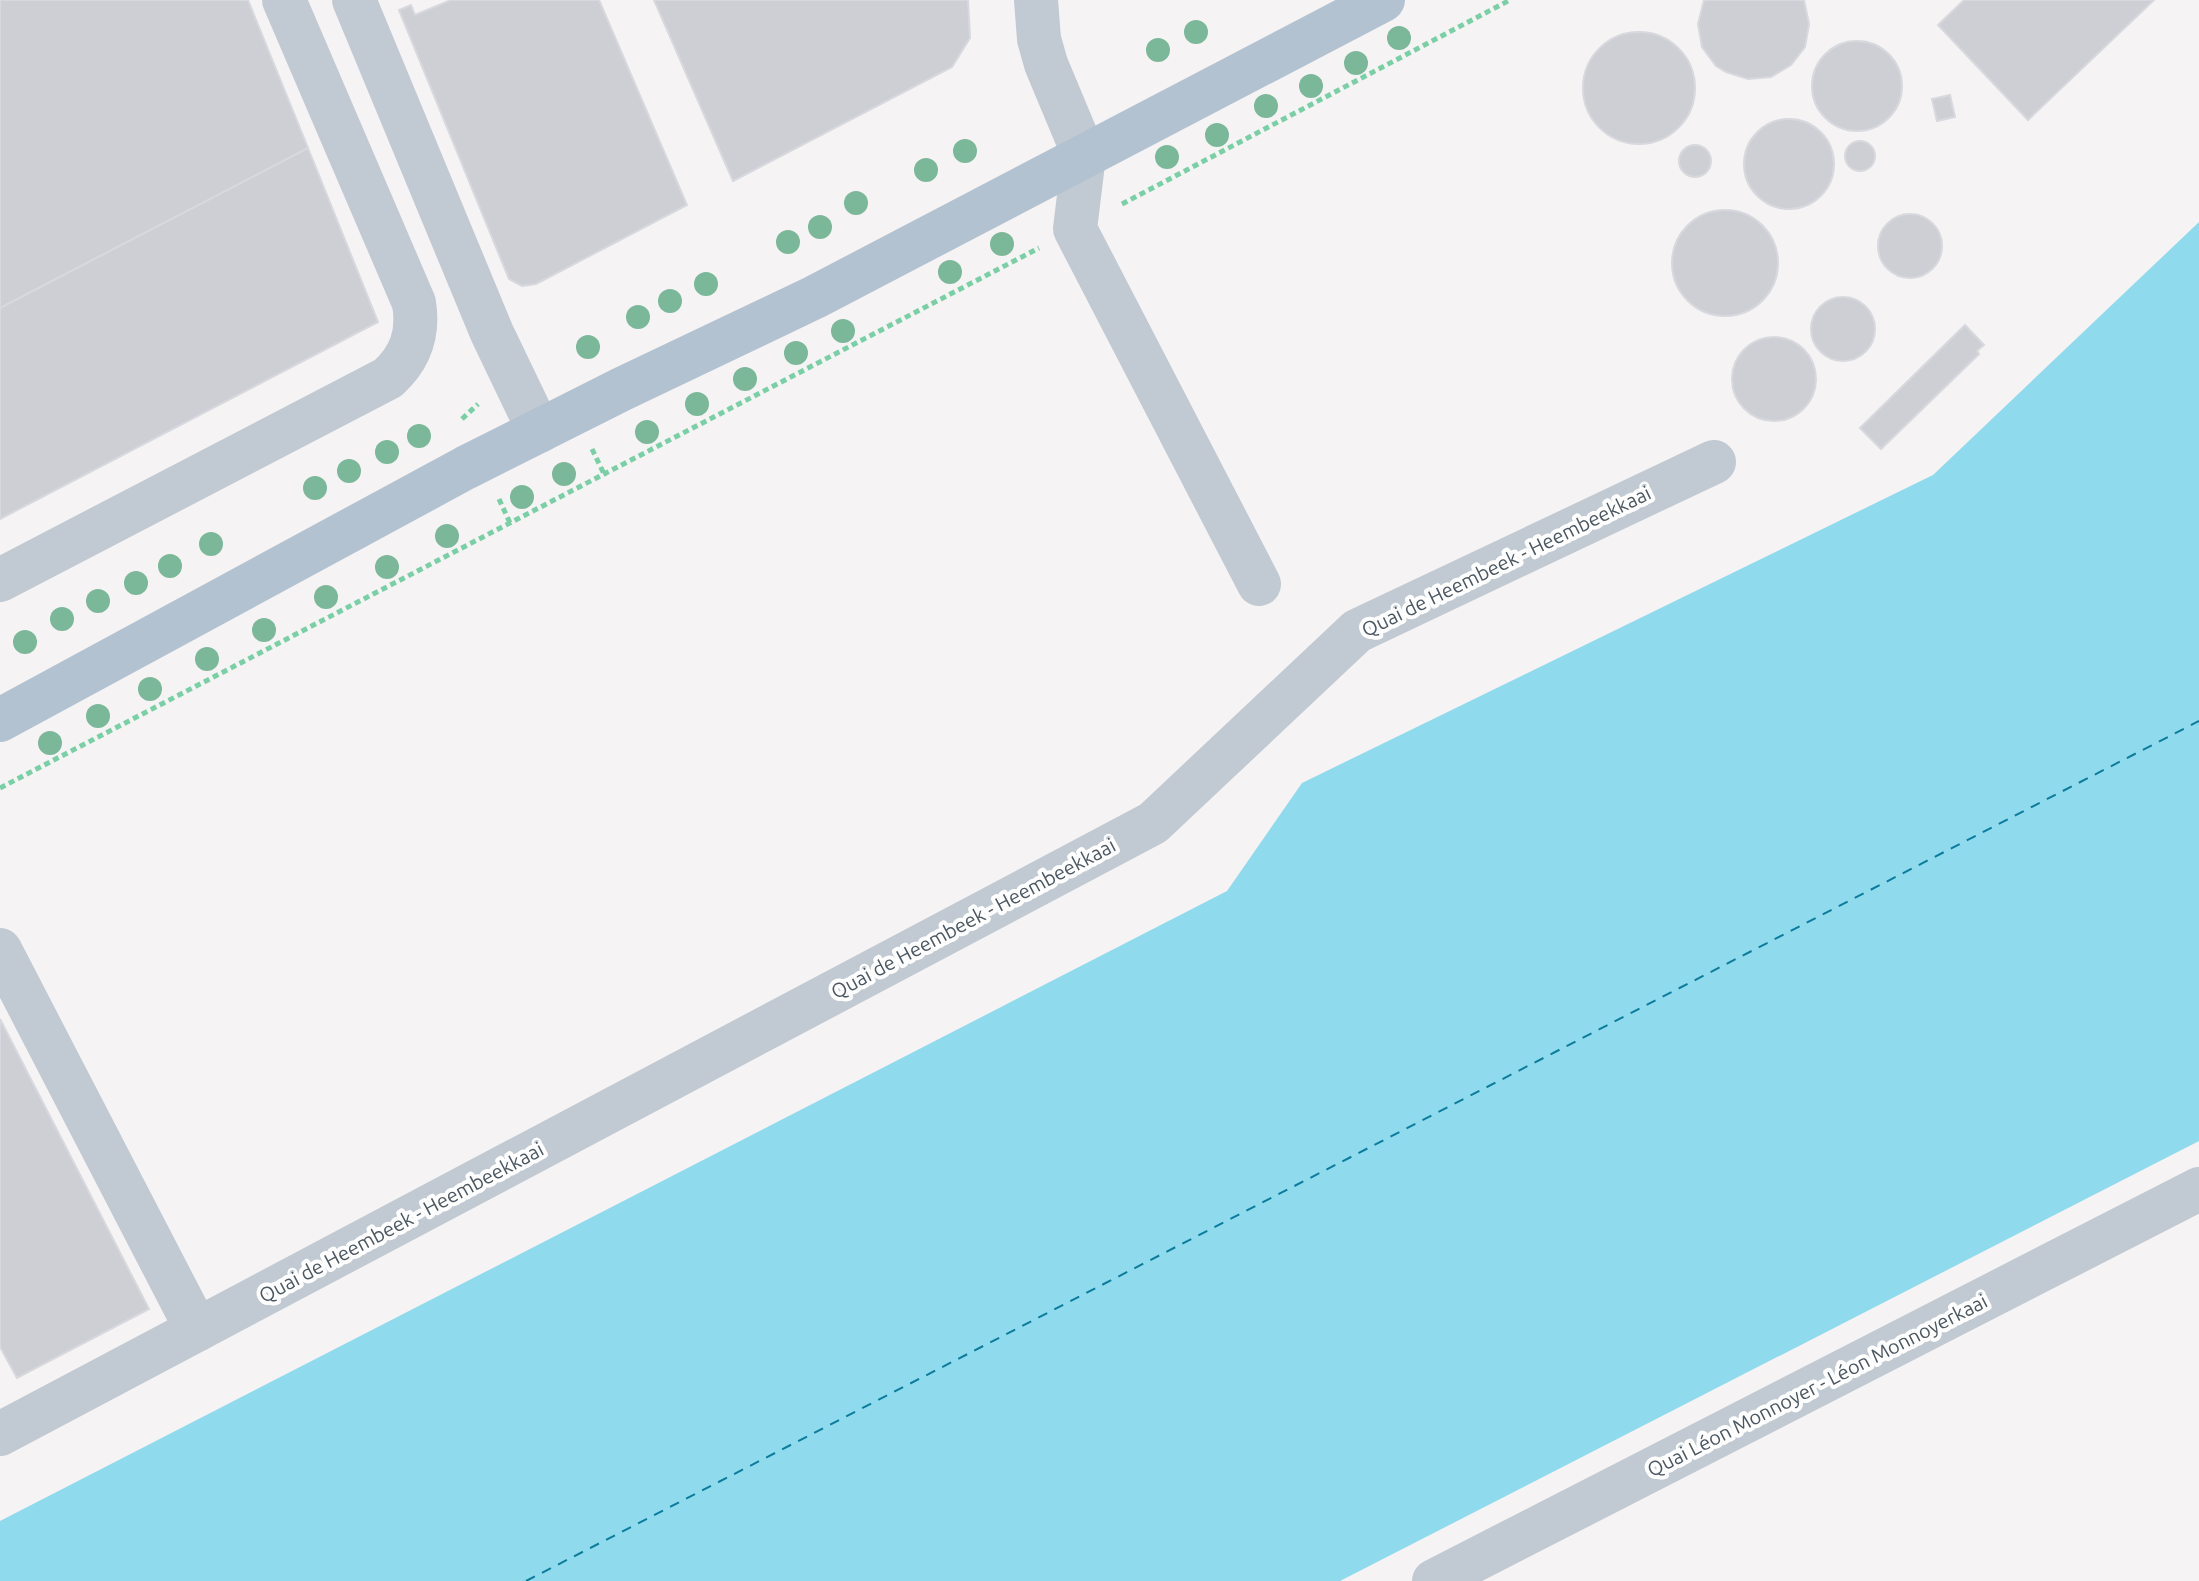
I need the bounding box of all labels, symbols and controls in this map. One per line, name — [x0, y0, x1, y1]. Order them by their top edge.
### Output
street label: Quai de Heembeek - Heembeekkaai — [1358, 481, 1654, 641]
street label: Quai de Heembeek - Heembeekkaai — [827, 833, 1119, 1003]
street label: Quai de Heembeek - Heembeekkaai — [255, 1137, 547, 1307]
street label: Quai Léon Monnoyer - Léon Monnoyerkaai — [1643, 1289, 1991, 1481]

